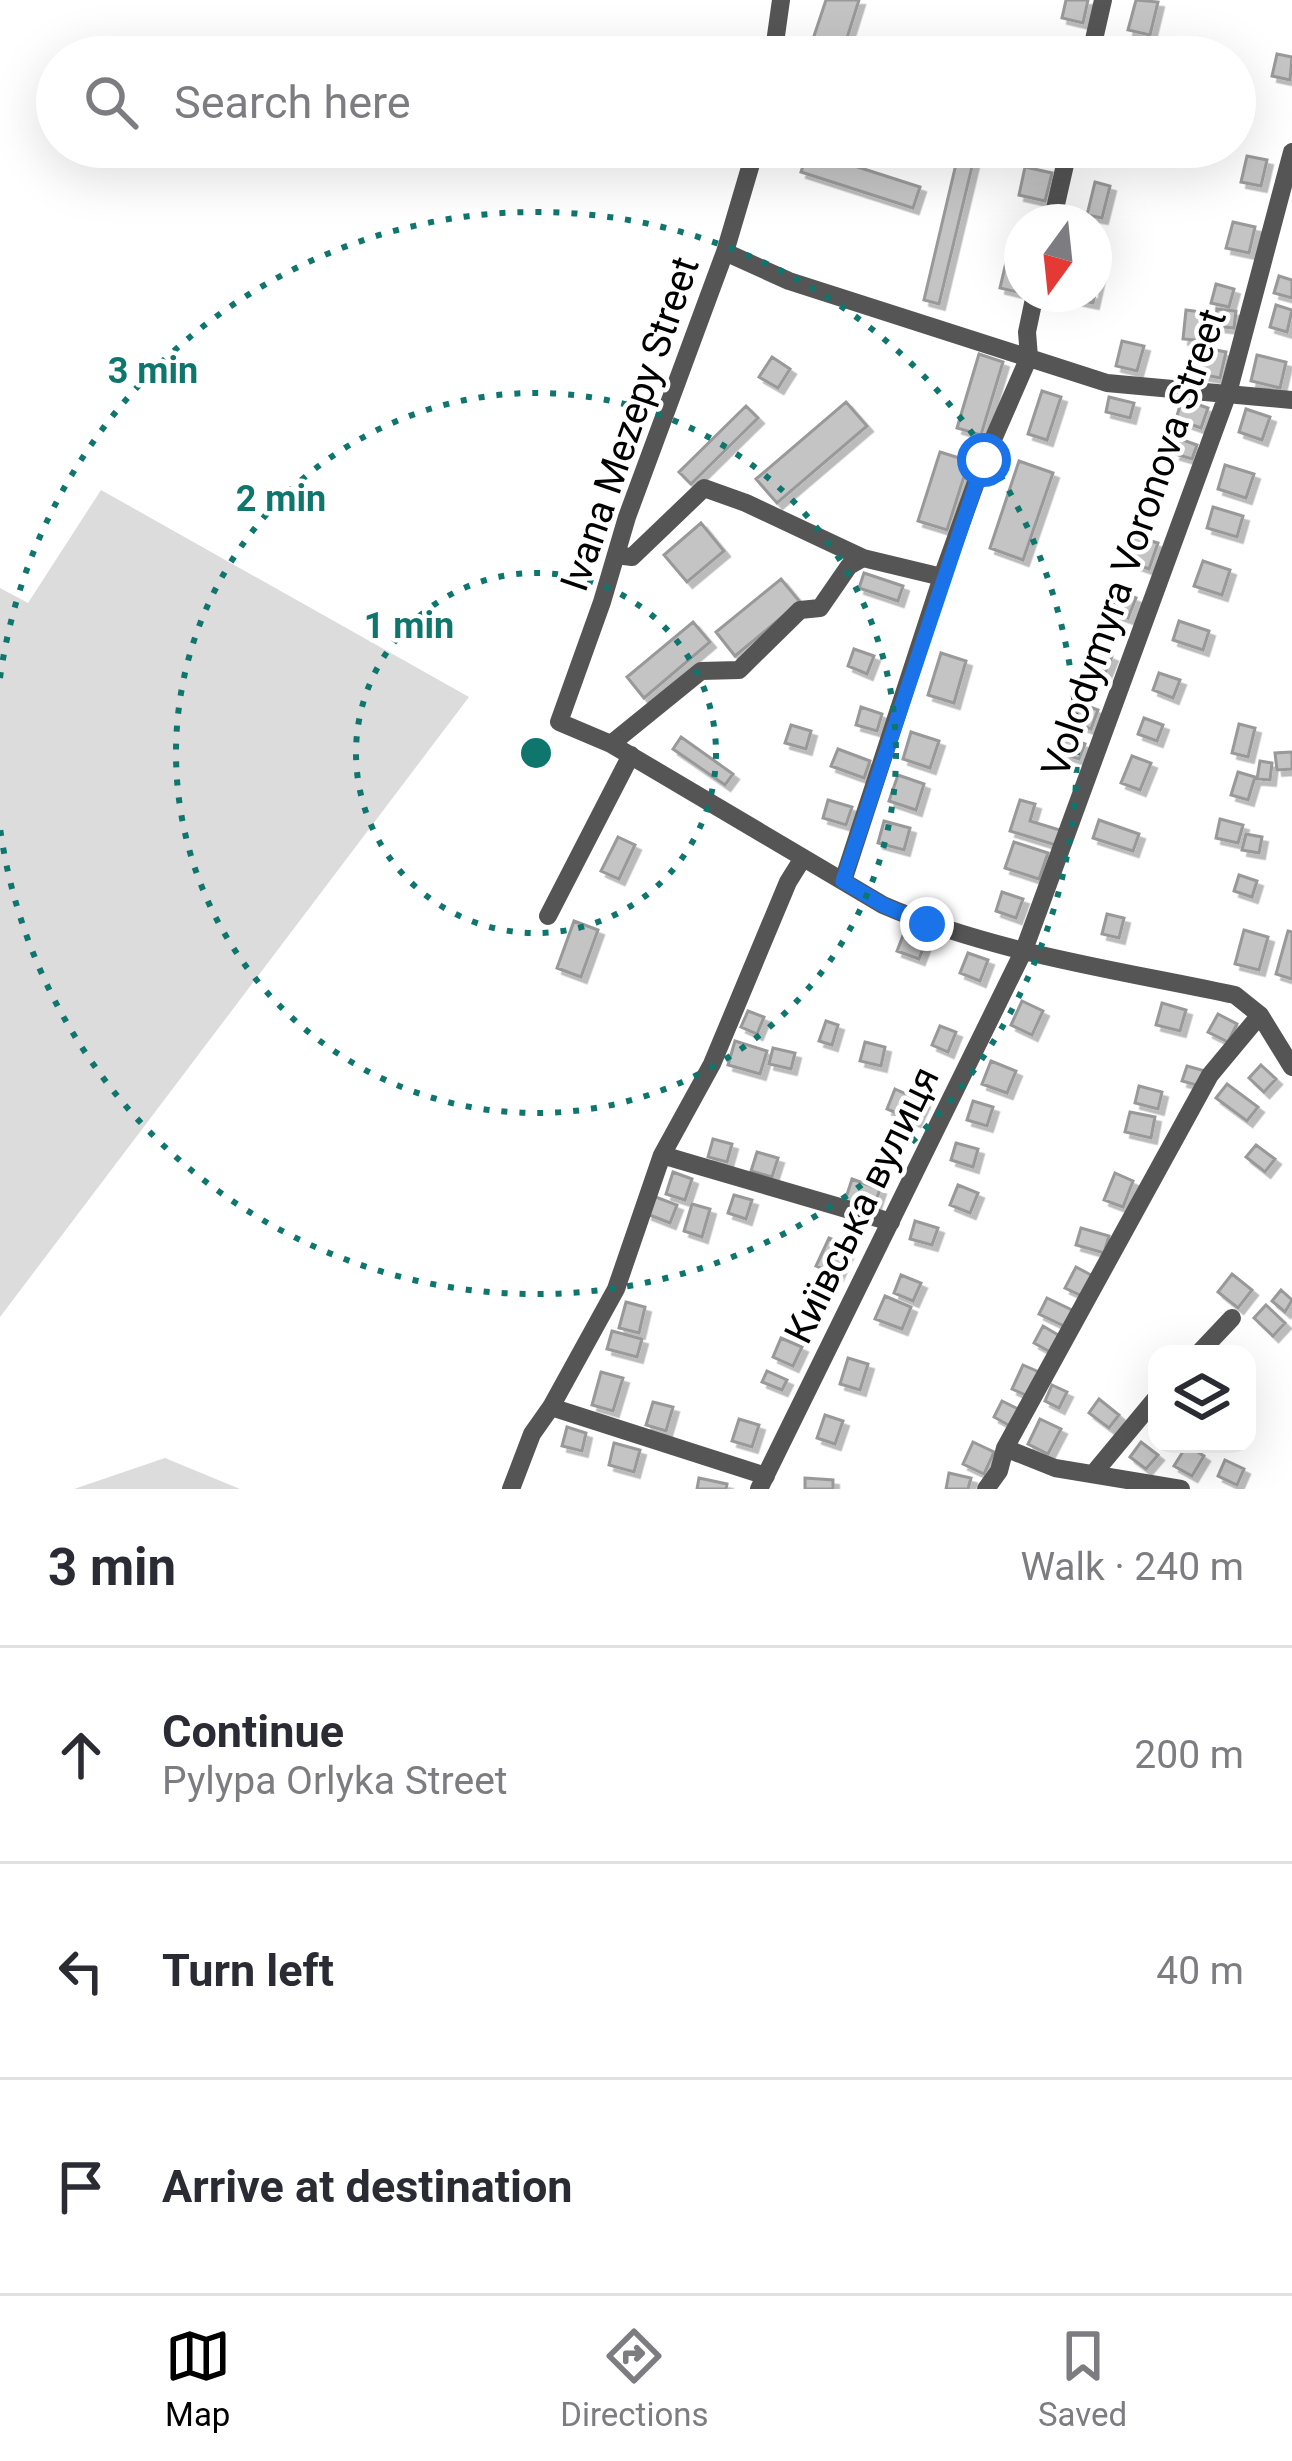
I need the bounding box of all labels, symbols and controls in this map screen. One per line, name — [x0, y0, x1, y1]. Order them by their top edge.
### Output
search box — [36, 36, 1256, 168]
icon: search — [78, 69, 144, 135]
text: Search here — [174, 76, 411, 129]
north arrow — [1004, 204, 1112, 312]
street label: Ivana Mezepy Street — [551, 251, 709, 597]
street label: Volodymyra Voronova Street — [1032, 303, 1236, 783]
text: 3 min — [108, 350, 198, 392]
route start — [957, 433, 1011, 487]
text: 2 min — [236, 478, 326, 520]
text: 1 min — [364, 605, 454, 647]
centre of rings — [515, 732, 557, 774]
route end — [900, 897, 954, 951]
street label: Київська вулиця — [775, 1059, 949, 1351]
map controls — [1148, 1345, 1256, 1453]
button: layers — [1148, 1345, 1256, 1453]
text: 3 min — [48, 1538, 176, 1597]
text: Walk · 240 m — [1020, 1544, 1244, 1590]
text: Continue — [162, 1705, 344, 1758]
icon: ahead — [48, 1722, 114, 1788]
text: 200 m — [1134, 1732, 1244, 1778]
text: Pylypa Orlyka Street — [162, 1758, 508, 1804]
icon: left — [48, 1938, 114, 2004]
text: Turn left — [162, 1944, 334, 1997]
text: 40 m — [1156, 1948, 1244, 1994]
icon: arrive — [48, 2154, 114, 2220]
text: Arrive at destination — [162, 2160, 573, 2213]
tab: Map — [165, 2323, 231, 2434]
tab: Directions — [560, 2323, 709, 2434]
tab: Saved — [1038, 2323, 1127, 2434]

